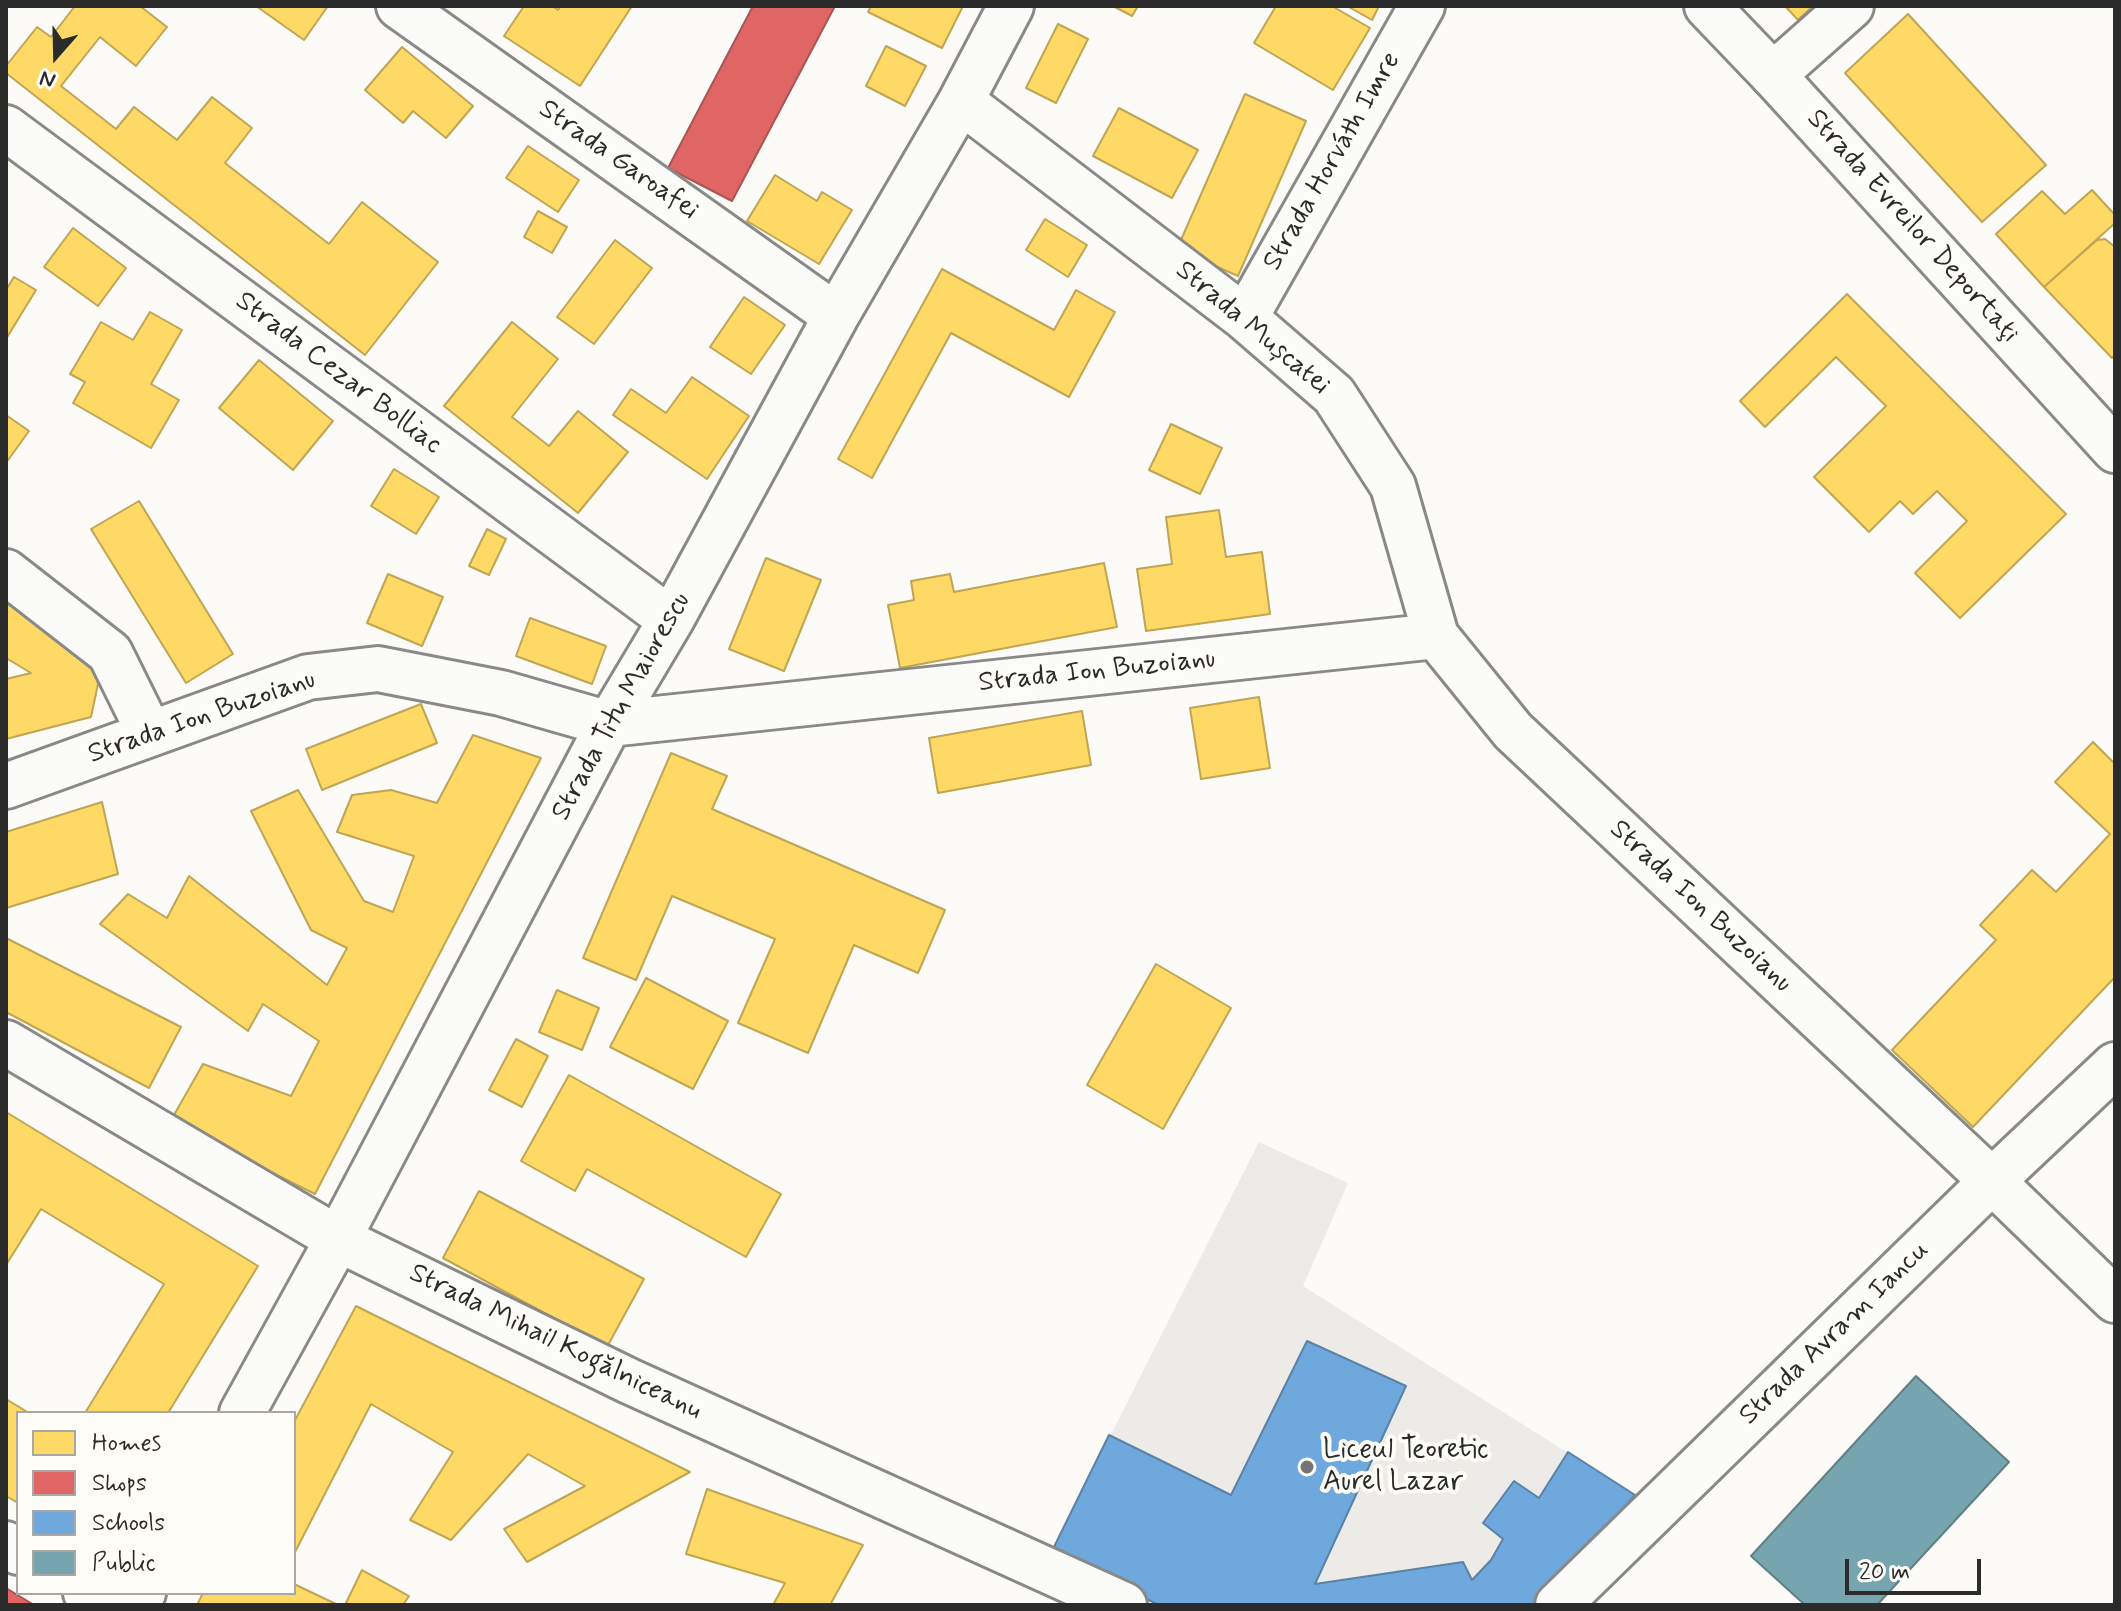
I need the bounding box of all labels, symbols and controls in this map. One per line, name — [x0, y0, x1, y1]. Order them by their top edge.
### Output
north arrow — [16, 16, 96, 96]
street label: Strada Horváth Imre — [1257, 47, 1409, 277]
text: N — [36, 63, 59, 94]
street label: Strada Garoafei — [532, 93, 704, 229]
street label: Strada Evreilor Deportaţi — [1798, 103, 2026, 351]
street label: Strada Mușcatei — [1168, 255, 1336, 403]
street label: Strada Cezar Bolliac — [228, 285, 448, 463]
street label: Strada Titu Maiorescu — [545, 587, 699, 827]
street label: Strada Ion Buzoianu — [977, 643, 1217, 701]
street label: Strada Ion Buzoianu — [84, 663, 320, 773]
street label: Strada Ion Buzoianu — [1602, 814, 1798, 1000]
street label: Strada Avram Iancu — [1733, 1235, 1937, 1433]
street label: Strada Mihail Kogălniceanu — [403, 1257, 707, 1429]
legend — [16, 1411, 296, 1595]
text: Homes — [92, 1428, 161, 1459]
place label: Liceul Teoretic Aurel Lazar — [1323, 1434, 1488, 1500]
marker: Liceul Teoretic Aurel Lazar — [1298, 1458, 1316, 1476]
text: Shops — [92, 1468, 147, 1499]
text: Schools — [92, 1508, 165, 1539]
scale bar — [1849, 1543, 1985, 1593]
text: Public — [92, 1548, 156, 1579]
text: 20 m — [1859, 1557, 1910, 1588]

